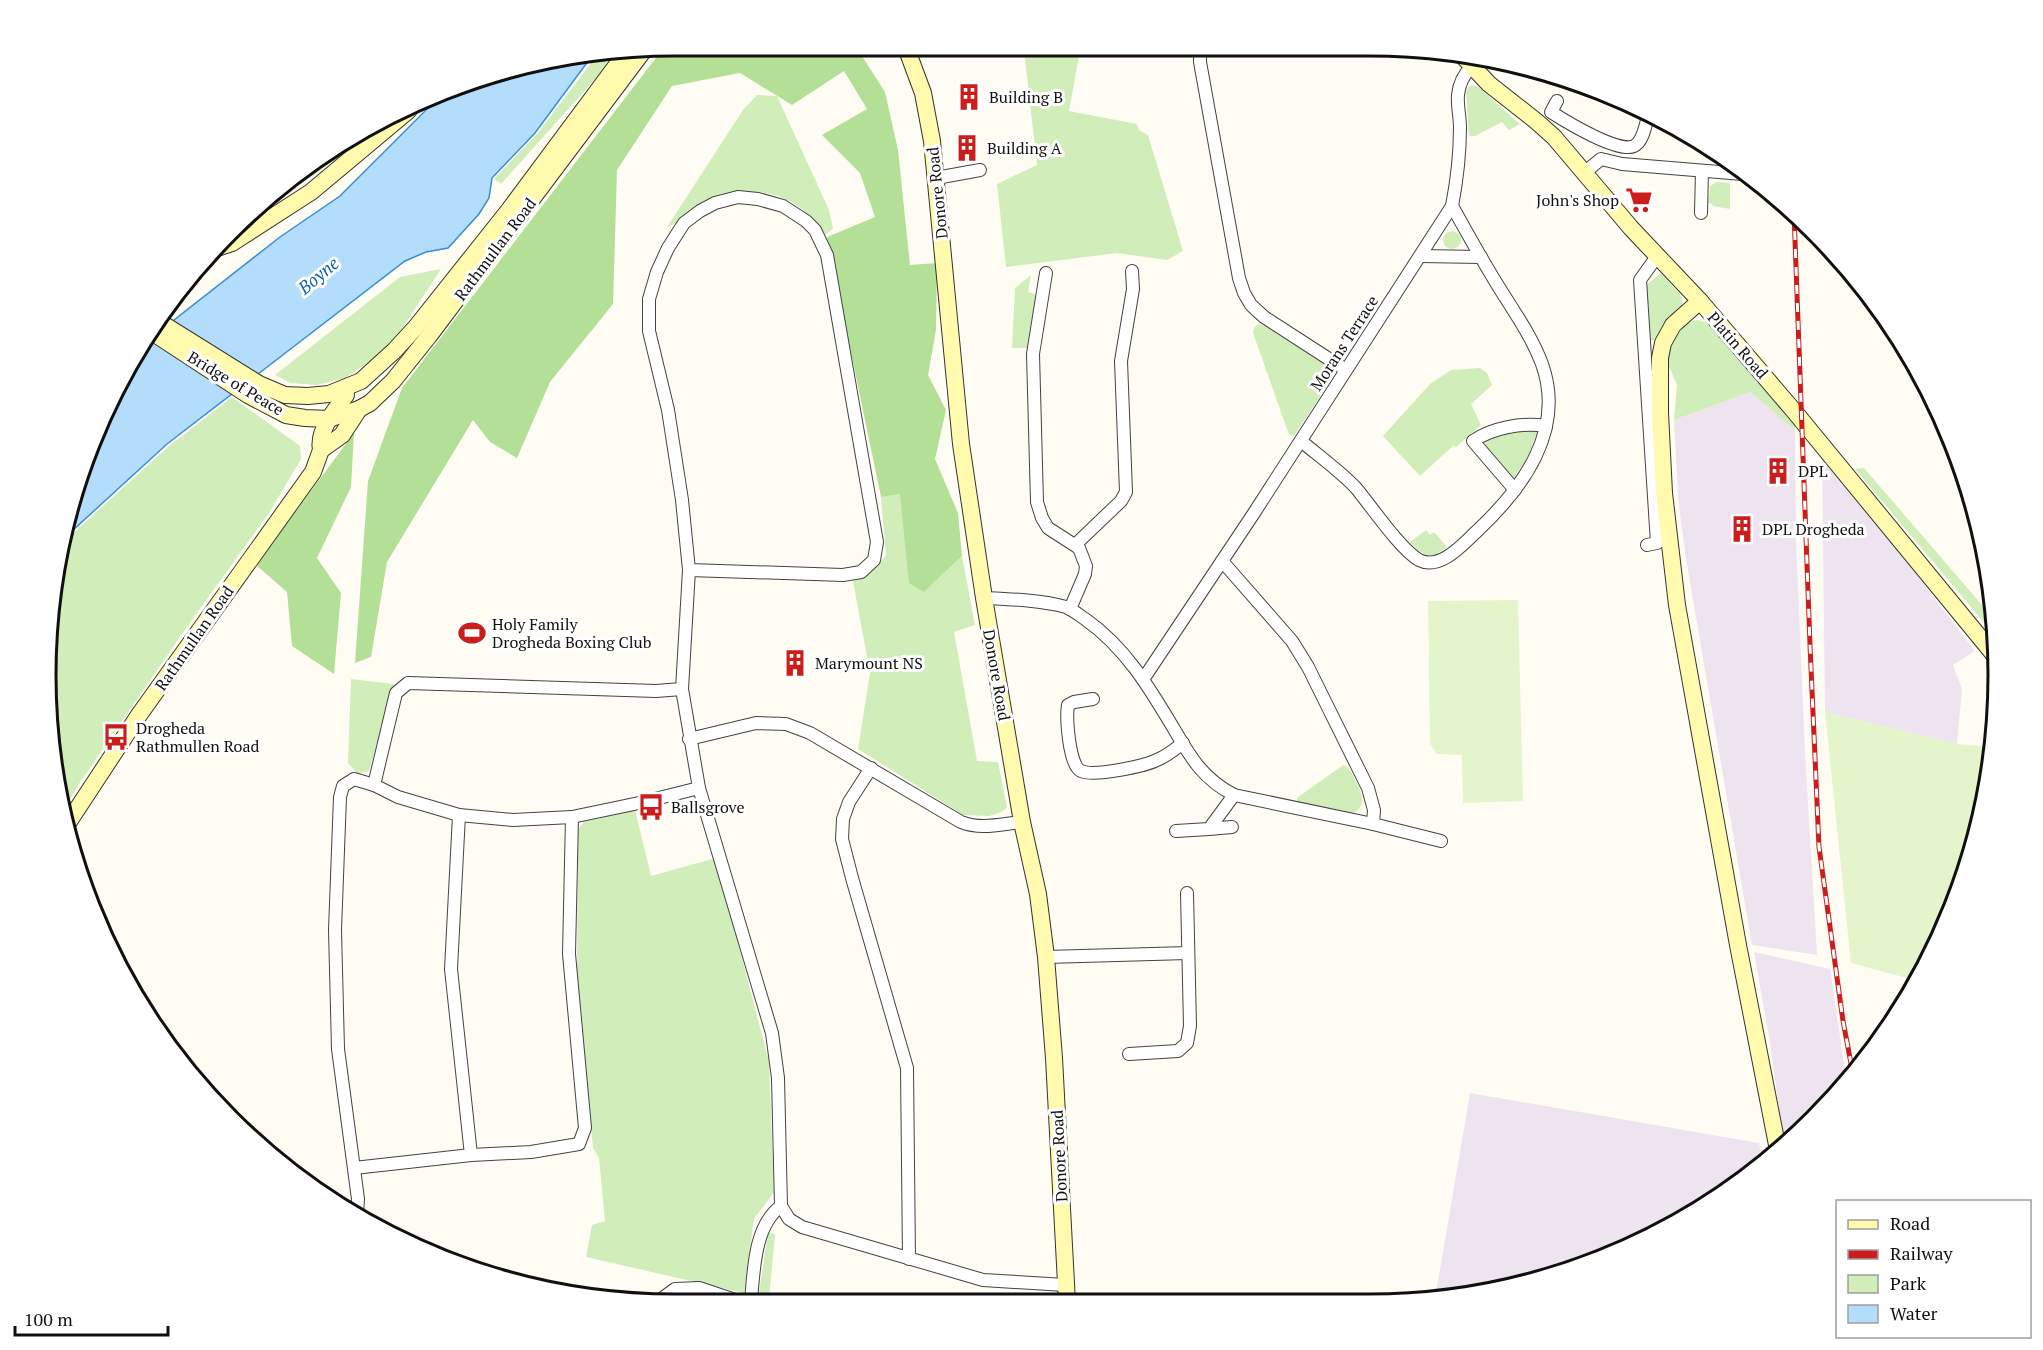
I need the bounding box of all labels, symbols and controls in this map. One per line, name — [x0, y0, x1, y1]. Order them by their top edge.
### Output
building icon: Building B — [954, 82, 984, 112]
place label: Building B — [989, 86, 1063, 108]
building icon: Building A — [952, 133, 982, 163]
place label: Building A — [987, 137, 1062, 159]
street label: Donore Road — [921, 146, 953, 240]
supermarket icon: John's Shop — [1624, 185, 1654, 215]
place label: John's Shop — [1536, 189, 1619, 211]
street label: Rathmullan Road — [449, 193, 541, 305]
water label: Boyne — [292, 251, 343, 300]
street label: Morans Terrace — [1305, 291, 1383, 395]
street label: Platin Road — [1703, 307, 1773, 383]
street label: Bridge of Peace — [184, 346, 288, 420]
building icon: DPL — [1763, 456, 1793, 486]
place label: DPL — [1798, 460, 1828, 482]
building icon: DPL Drogheda — [1727, 514, 1757, 544]
place label: DPL Drogheda — [1762, 518, 1865, 540]
street label: Rathmullan Road — [150, 581, 238, 695]
place label: Holy Family Drogheda Boxing Club — [492, 613, 652, 653]
sports icon: Holy Family Drogheda Boxing Club — [457, 618, 487, 648]
street label: Donore Road — [978, 628, 1016, 722]
building icon: Marymount NS — [780, 648, 810, 678]
place label: Marymount NS — [815, 652, 923, 674]
place label: Drogheda Rathmullen Road — [136, 717, 259, 757]
bus stop icon: Drogheda Rathmullen Road — [101, 722, 131, 752]
bus stop icon: Ballsgrove — [636, 792, 666, 822]
place label: Ballsgrove — [671, 796, 744, 818]
street label: Donore Road — [1046, 1109, 1072, 1203]
legend — [1836, 1200, 2031, 1338]
text: Road — [1890, 1211, 1930, 1235]
text: Railway — [1890, 1241, 1954, 1265]
text: Park — [1890, 1271, 1927, 1295]
scale bar — [15, 1299, 168, 1337]
text: Water — [1890, 1301, 1937, 1325]
text: 100 m — [24, 1307, 73, 1331]

